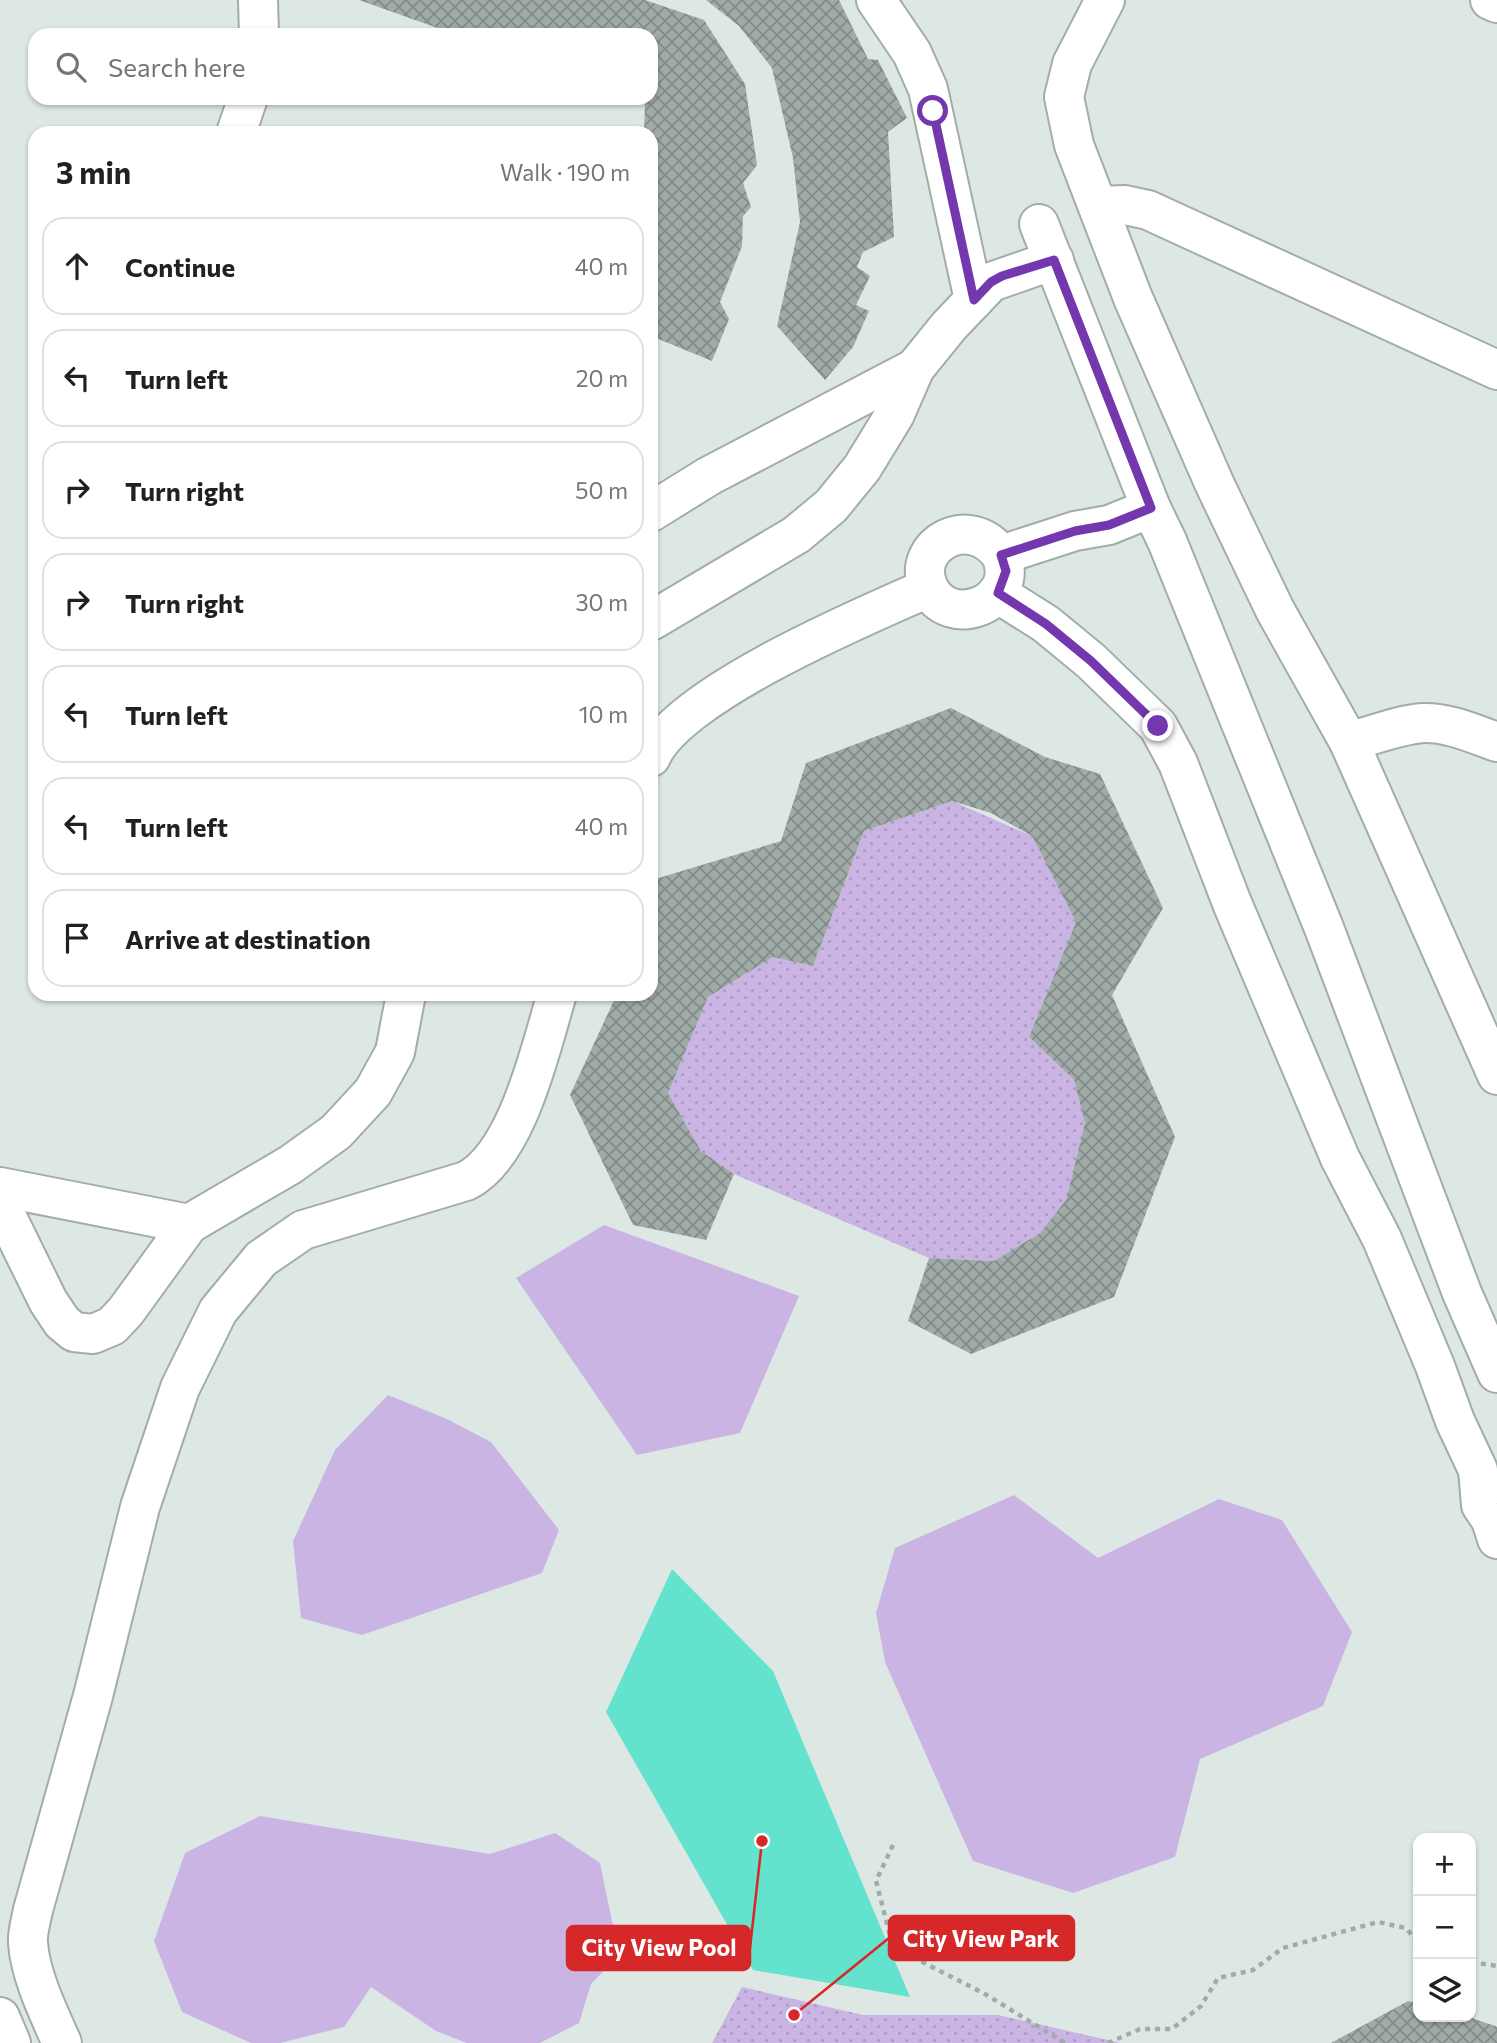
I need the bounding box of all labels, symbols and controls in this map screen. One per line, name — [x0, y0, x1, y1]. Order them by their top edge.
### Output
search box — [28, 28, 658, 105]
icon: search — [52, 48, 90, 86]
text: Search here — [108, 51, 246, 82]
route start — [917, 95, 948, 126]
text: 3 min — [56, 153, 131, 190]
text: Walk · 190 m — [500, 158, 630, 186]
icon: ahead — [58, 247, 96, 285]
text: Continue — [125, 251, 235, 282]
text: 40 m — [575, 252, 628, 280]
icon: left — [58, 359, 96, 397]
text: Turn left — [125, 363, 228, 394]
text: 20 m — [576, 364, 628, 392]
icon: right — [58, 471, 96, 509]
text: Turn right — [125, 475, 244, 506]
text: 50 m — [575, 476, 628, 504]
icon: right — [58, 583, 96, 621]
text: Turn right — [125, 587, 244, 618]
text: 30 m — [575, 588, 628, 616]
icon: left — [58, 695, 96, 733]
text: Turn left — [125, 699, 228, 730]
text: 10 m — [579, 700, 628, 728]
route end — [1142, 710, 1173, 741]
icon: left — [58, 807, 96, 845]
text: Turn left — [125, 811, 228, 842]
text: 40 m — [575, 812, 628, 840]
icon: arrive — [58, 919, 96, 957]
text: Arrive at destination — [125, 923, 371, 954]
map controls — [1413, 1833, 1476, 2022]
button: + — [1413, 1833, 1476, 1896]
button: − — [1413, 1896, 1476, 1959]
callout: City View Park — [889, 1916, 1074, 1960]
text: City View Park — [903, 1924, 1059, 1952]
callout: City View Pool — [567, 1926, 750, 1970]
text: City View Pool — [581, 1933, 737, 1961]
button: layers — [1413, 1959, 1476, 2022]

